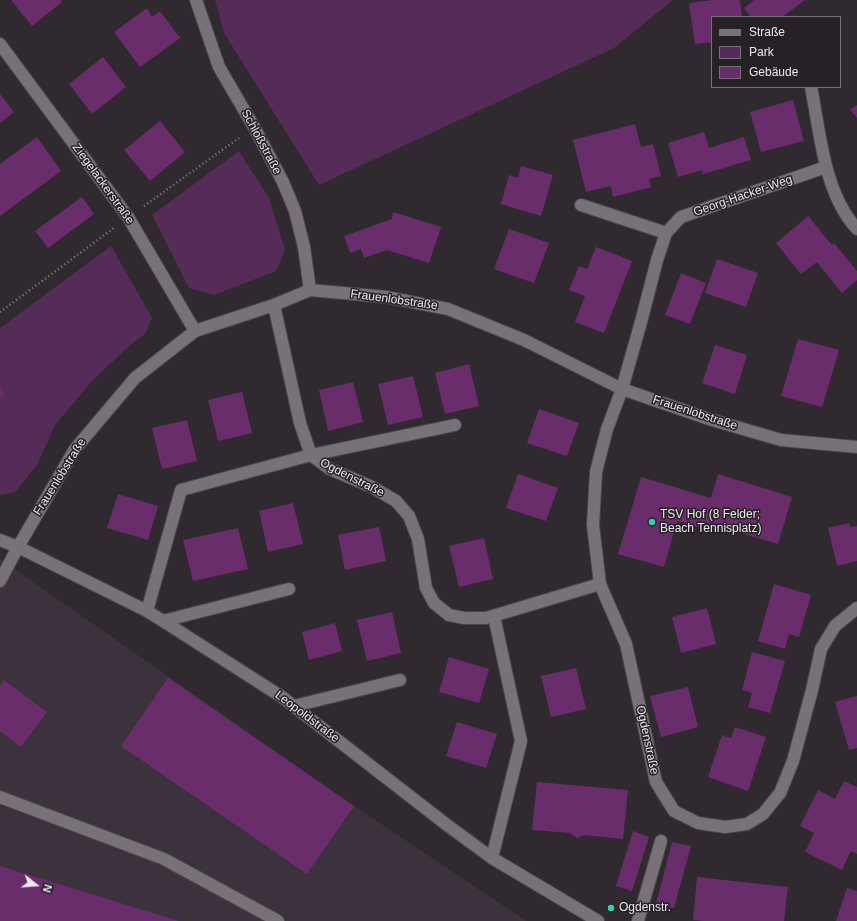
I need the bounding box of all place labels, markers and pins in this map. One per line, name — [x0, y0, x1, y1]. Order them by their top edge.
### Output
place label: TSV Hof (8 Felder; Beach Tennisplatz) — [660, 508, 761, 536]
marker: TSV Hof (8 Felder; Beach Tennisplatz) — [647, 517, 657, 527]
place label: Ogdenstr. — [619, 901, 671, 915]
marker: Ogdenstr. — [606, 903, 616, 913]

